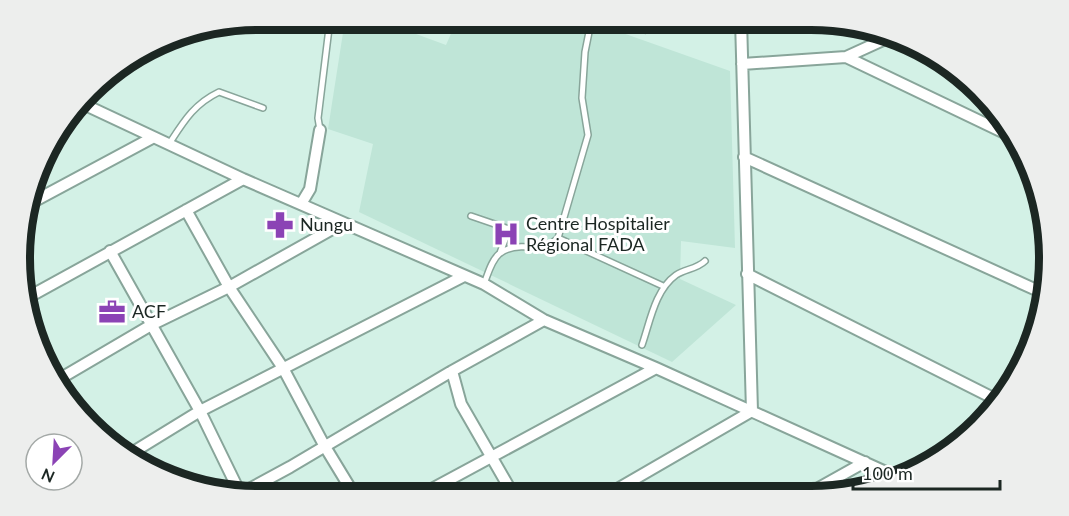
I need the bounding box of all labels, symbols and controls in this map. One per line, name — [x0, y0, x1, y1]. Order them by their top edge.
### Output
pharmacy icon: Nungu — [265, 210, 295, 240]
place label: Centre Hospitalier Régional FADA — [526, 212, 670, 255]
place label: Nungu — [300, 213, 353, 235]
hospital icon: Centre Hospitalier Régional FADA — [491, 219, 521, 249]
office icon: ACF — [97, 297, 127, 327]
place label: ACF — [132, 300, 166, 322]
north arrow — [24, 432, 84, 492]
scale bar — [853, 453, 1000, 491]
text: 100 m — [862, 462, 913, 484]
text: N — [38, 465, 57, 487]

